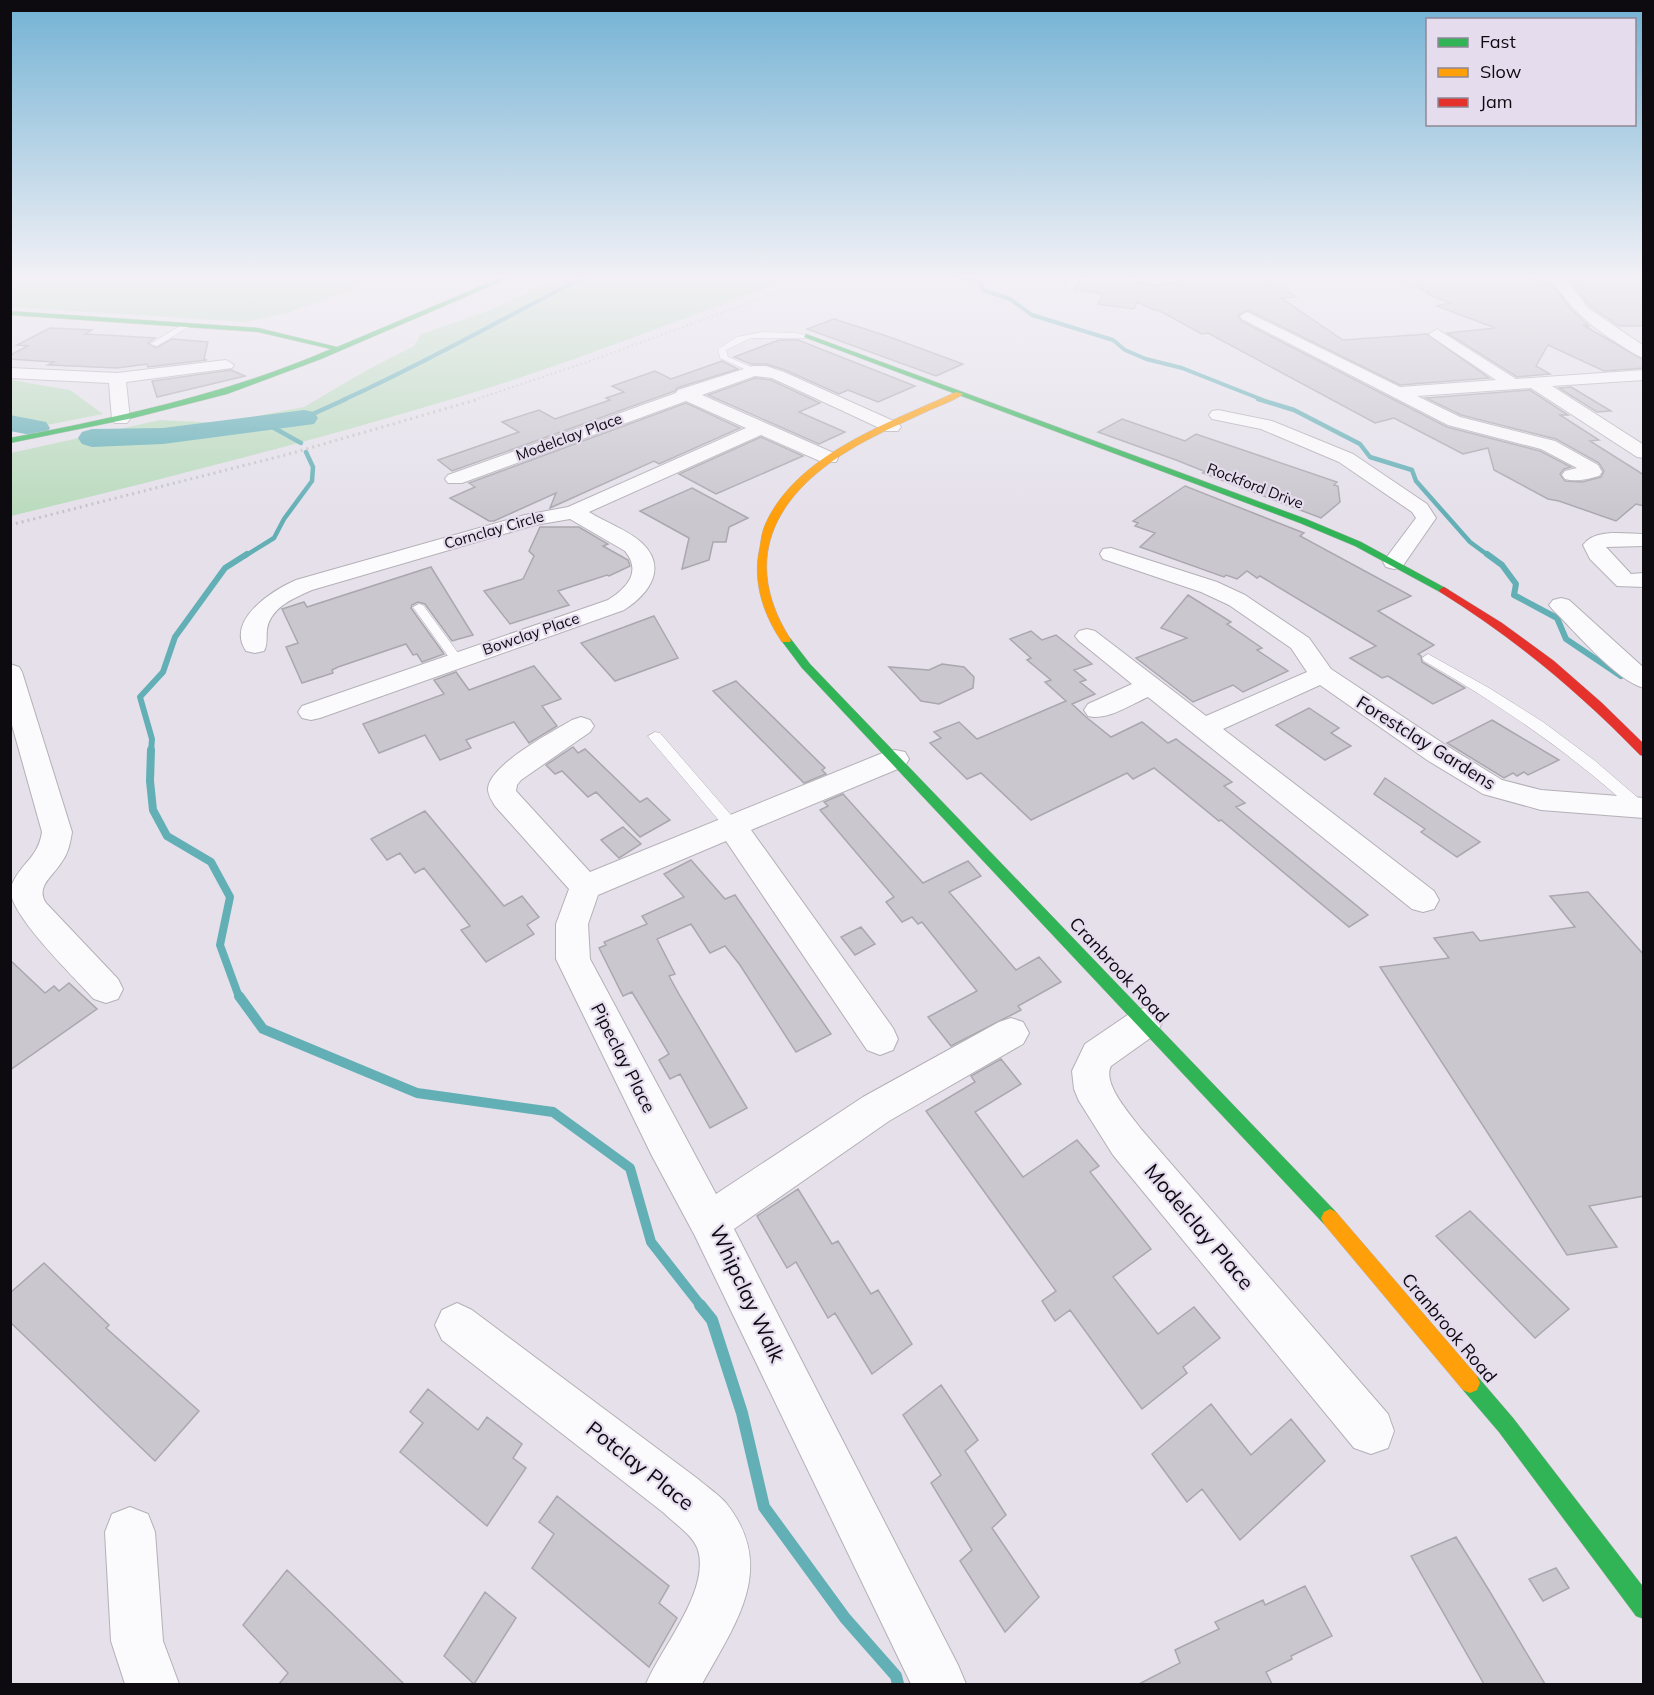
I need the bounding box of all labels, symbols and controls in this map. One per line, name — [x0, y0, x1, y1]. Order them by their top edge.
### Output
legend — [1426, 18, 1636, 126]
text: Fast — [1480, 30, 1516, 53]
text: Slow — [1480, 60, 1522, 83]
text: Jam — [1480, 90, 1513, 113]
street label: Modelclay Place — [513, 408, 625, 465]
street label: Rockford Drive — [1204, 458, 1306, 513]
street label: Cornclay Circle — [442, 506, 546, 553]
street label: Bowclay Place — [480, 608, 582, 659]
street label: Forestclay Gardens — [1352, 690, 1500, 795]
street label: Cranbrook Road — [1065, 912, 1174, 1027]
street label: Pipeclay Place — [586, 999, 661, 1116]
street label: Modelclay Place — [1140, 1158, 1260, 1295]
street label: Whipclay Walk — [705, 1221, 791, 1366]
street label: Cranbrook Road — [1397, 1268, 1502, 1387]
street label: Potclay Place — [581, 1415, 700, 1515]

